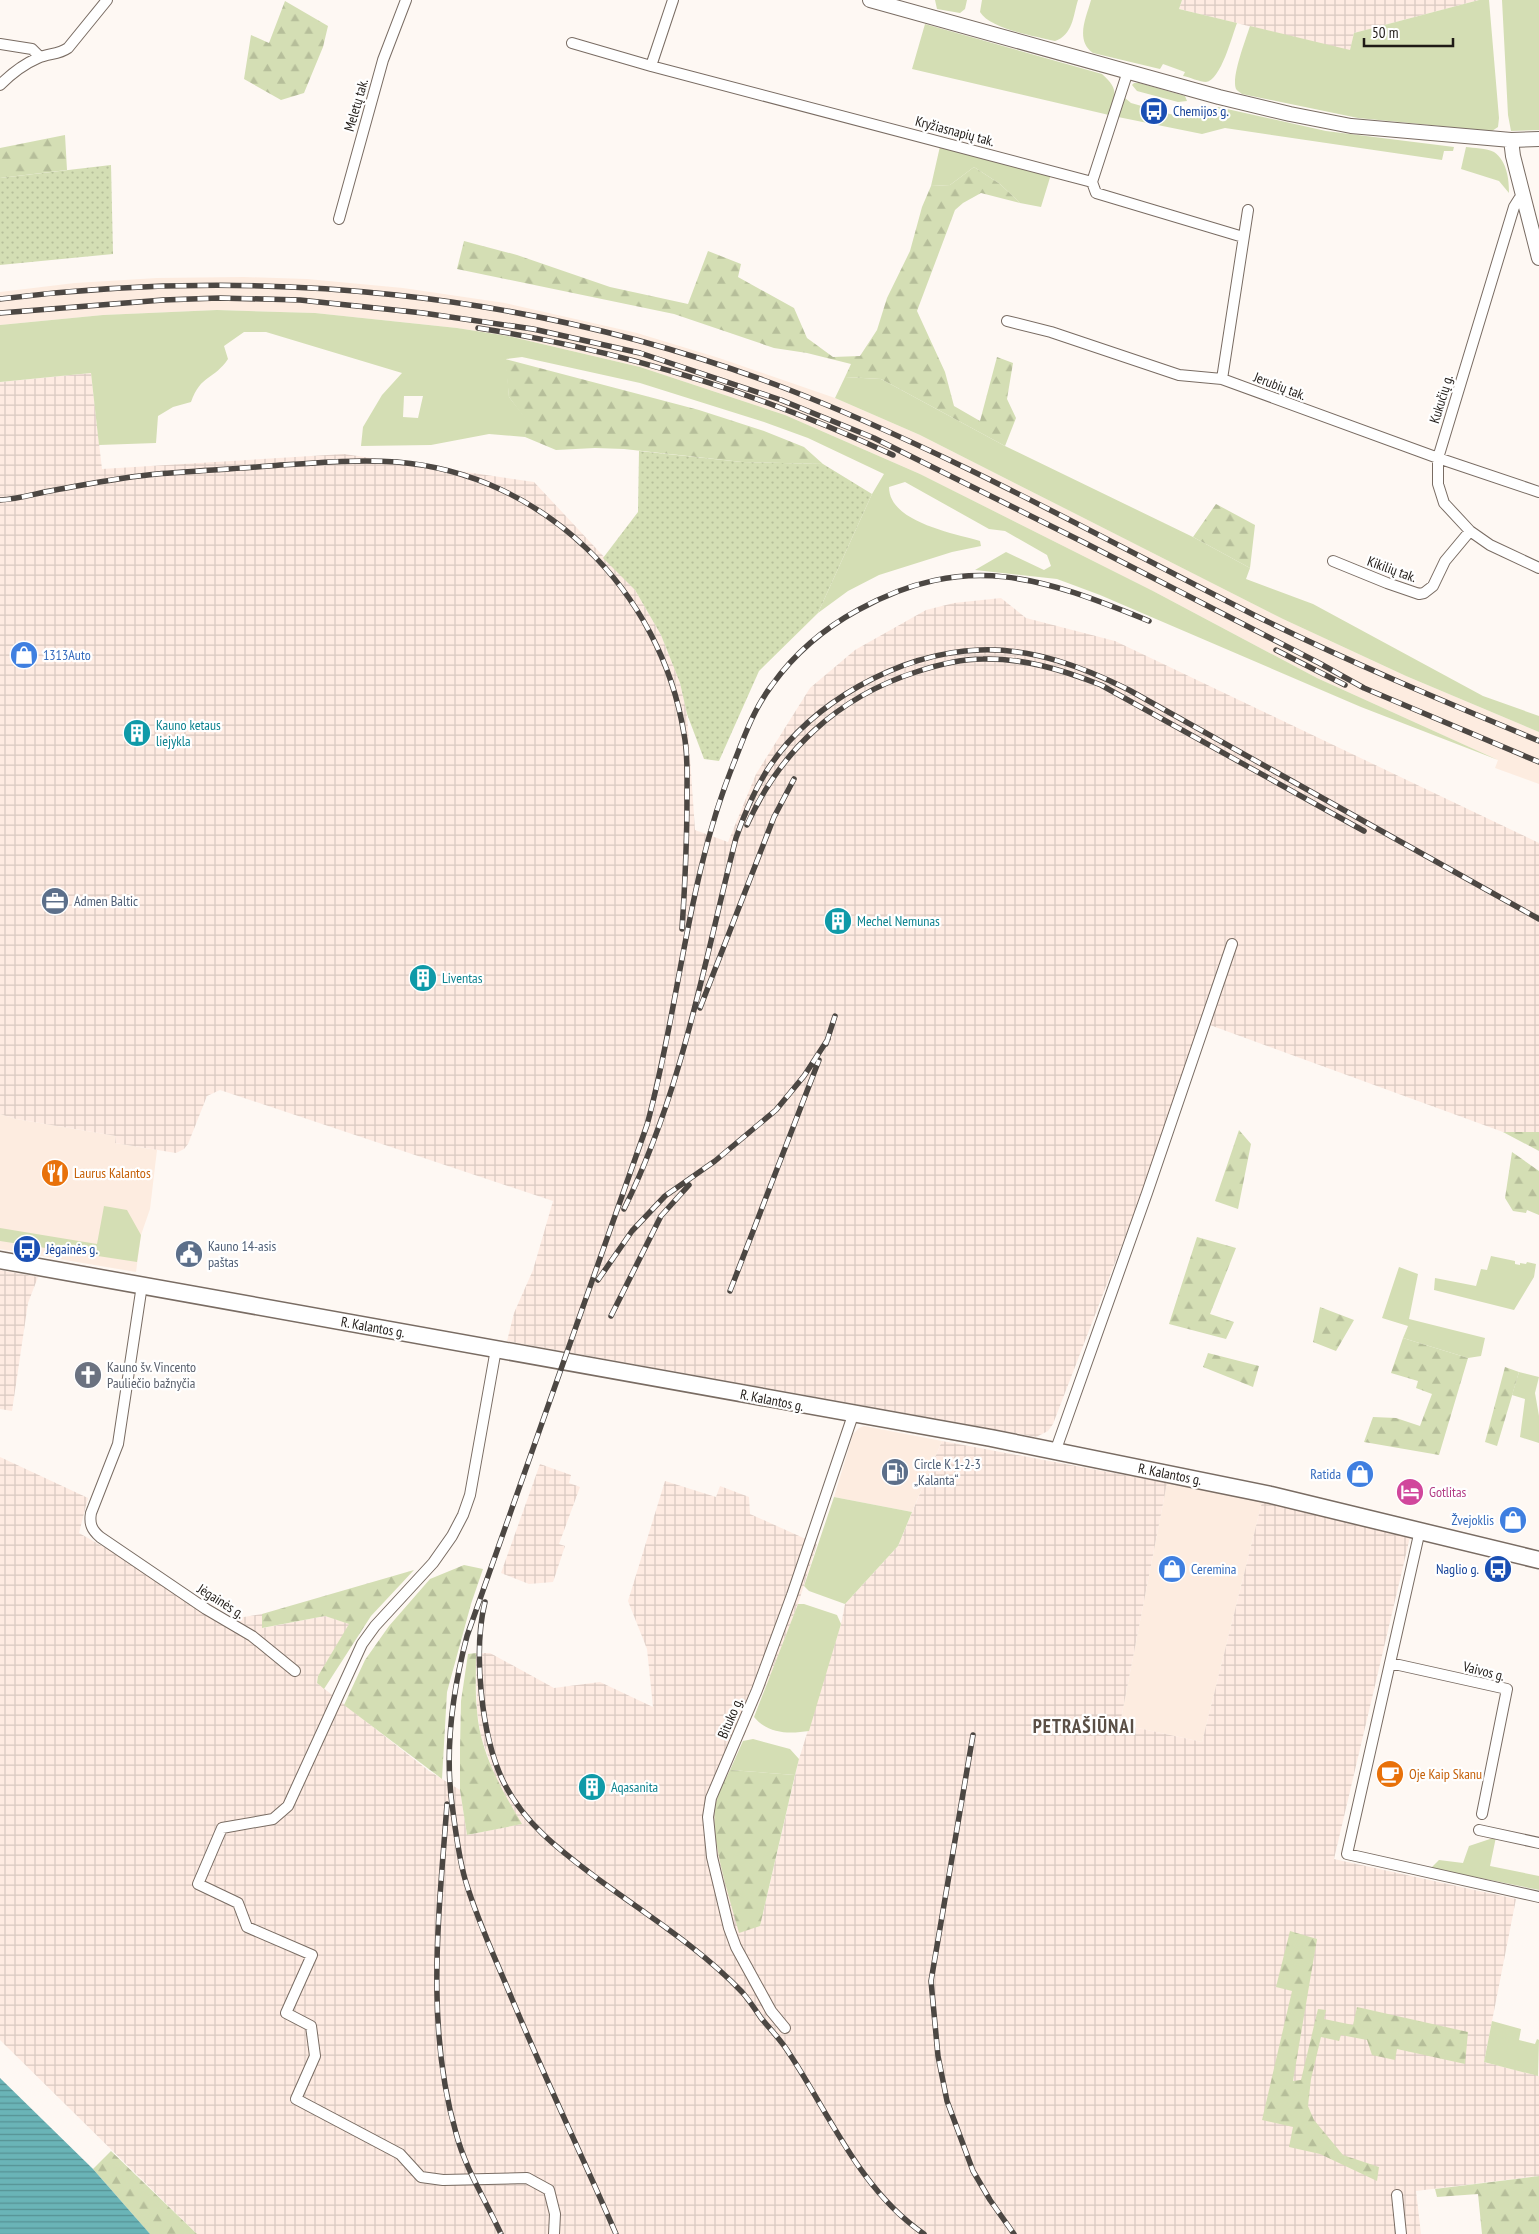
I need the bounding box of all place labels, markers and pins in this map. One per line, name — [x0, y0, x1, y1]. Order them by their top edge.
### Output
bus stop icon: Chemijos g. — [1139, 96, 1169, 126]
place label: Chemijos g. — [1173, 102, 1229, 120]
shop icon: 1313Auto — [9, 640, 39, 670]
place label: 1313Auto — [43, 646, 91, 664]
place label: Kauno ketaus liejykla — [156, 716, 221, 750]
building icon: Kauno ketaus liejykla — [122, 718, 152, 748]
office icon: Admen Baltic — [40, 886, 70, 916]
place label: Admen Baltic — [74, 892, 138, 910]
building icon: Mechel Nemunas — [823, 906, 853, 936]
place label: Mechel Nemunas — [857, 912, 940, 930]
building icon: Liventas — [408, 963, 438, 993]
place label: Liventas — [442, 969, 483, 987]
restaurant icon: Laurus Kalantos — [40, 1158, 70, 1188]
place label: Laurus Kalantos — [74, 1164, 151, 1182]
bus stop icon: Jėgainės g. — [12, 1234, 42, 1264]
place label: Kauno 14-asis paštas — [208, 1237, 276, 1271]
public building icon: Kauno 14-asis paštas — [174, 1239, 204, 1269]
place label: Jėgainės g. — [45, 1240, 98, 1258]
place label: Kauno šv. Vincento Pauliečio bažnyčia — [107, 1358, 196, 1392]
church icon: Kauno šv. Vincento Pauliečio bažnyčia — [73, 1360, 103, 1390]
place label: Circle K 1-2-3 „Kalanta“ — [914, 1455, 981, 1489]
fuel station icon: Circle K 1-2-3 „Kalanta“ — [880, 1457, 910, 1487]
shop icon: Ratida — [1345, 1459, 1375, 1489]
place label: Ratida — [1310, 1465, 1341, 1483]
hotel icon: Gotlitas — [1395, 1477, 1425, 1507]
place label: Gotlitas — [1429, 1483, 1467, 1501]
shop icon: Žvejoklis — [1498, 1505, 1528, 1535]
place label: Žvejoklis — [1451, 1511, 1494, 1529]
shop icon: Ceremina — [1157, 1554, 1187, 1584]
bus stop icon: Naglio g. — [1483, 1554, 1513, 1584]
place label: Ceremina — [1191, 1560, 1236, 1578]
place label: Naglio g. — [1436, 1560, 1479, 1578]
cafe icon: Oje Kaip Skanu — [1375, 1759, 1405, 1789]
place label: Oje Kaip Skanu — [1409, 1765, 1482, 1783]
building icon: Aqasanita — [577, 1772, 607, 1802]
place label: Aqasanita — [611, 1778, 658, 1796]

